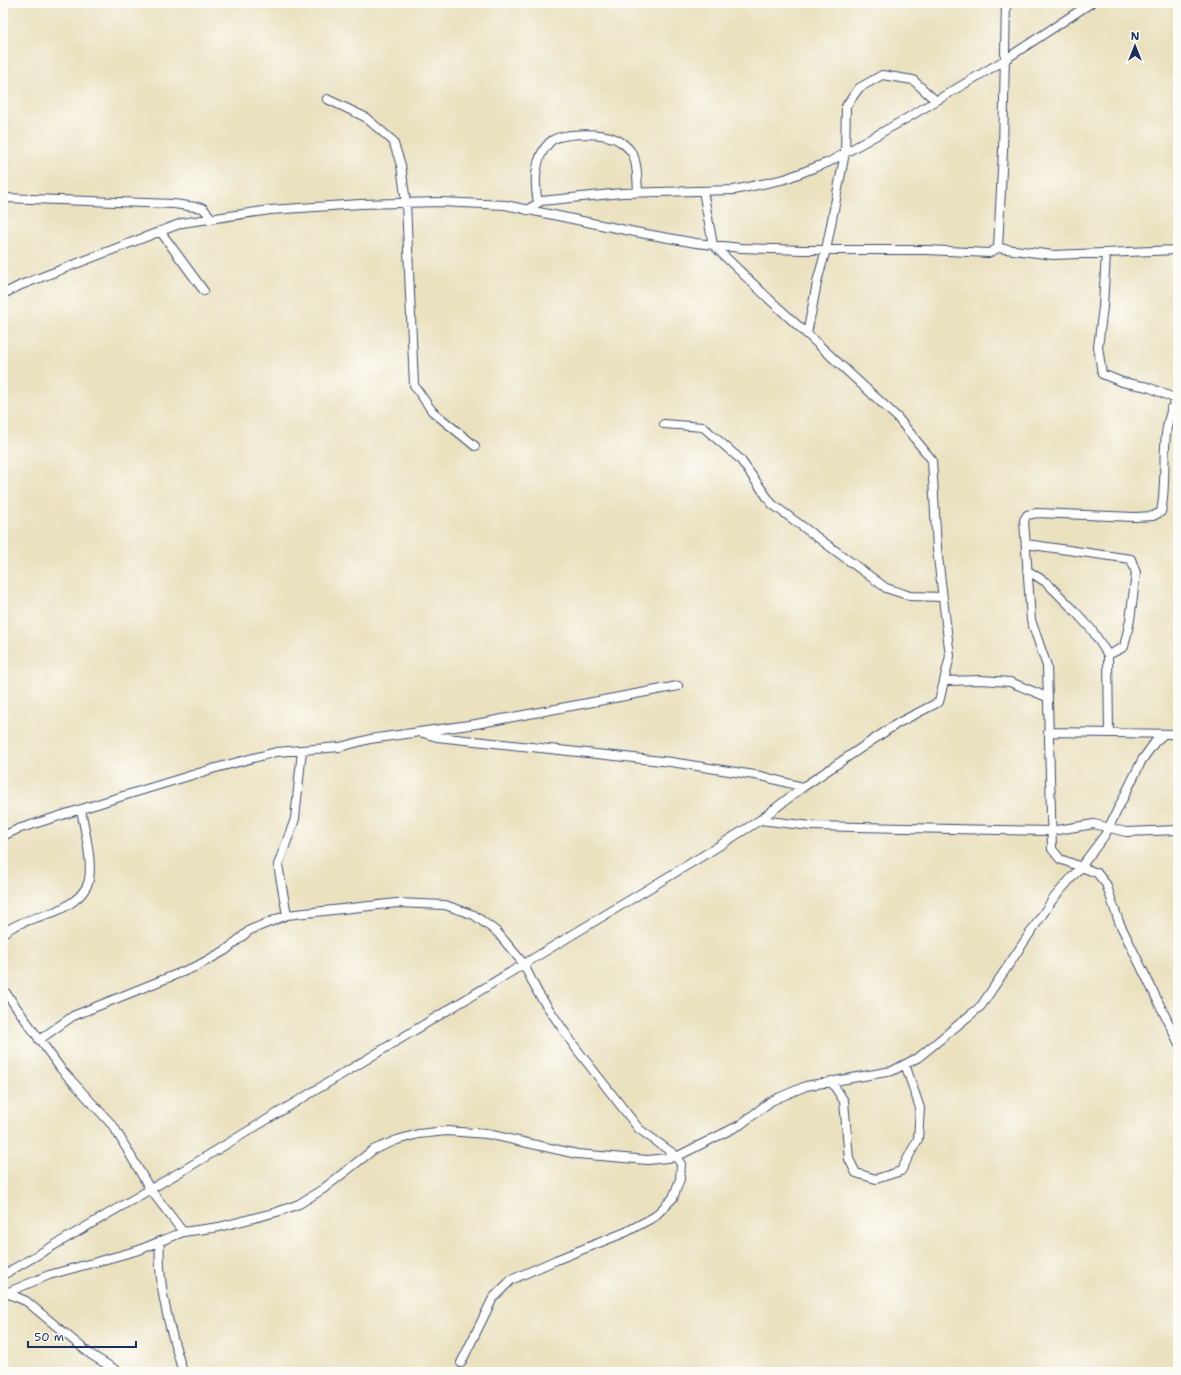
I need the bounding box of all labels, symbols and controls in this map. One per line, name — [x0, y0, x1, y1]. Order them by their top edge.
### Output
north arrow — [1115, 26, 1155, 66]
text: N — [1131, 29, 1140, 44]
scale bar — [28, 1323, 136, 1349]
text: 50 m — [34, 1329, 64, 1345]

